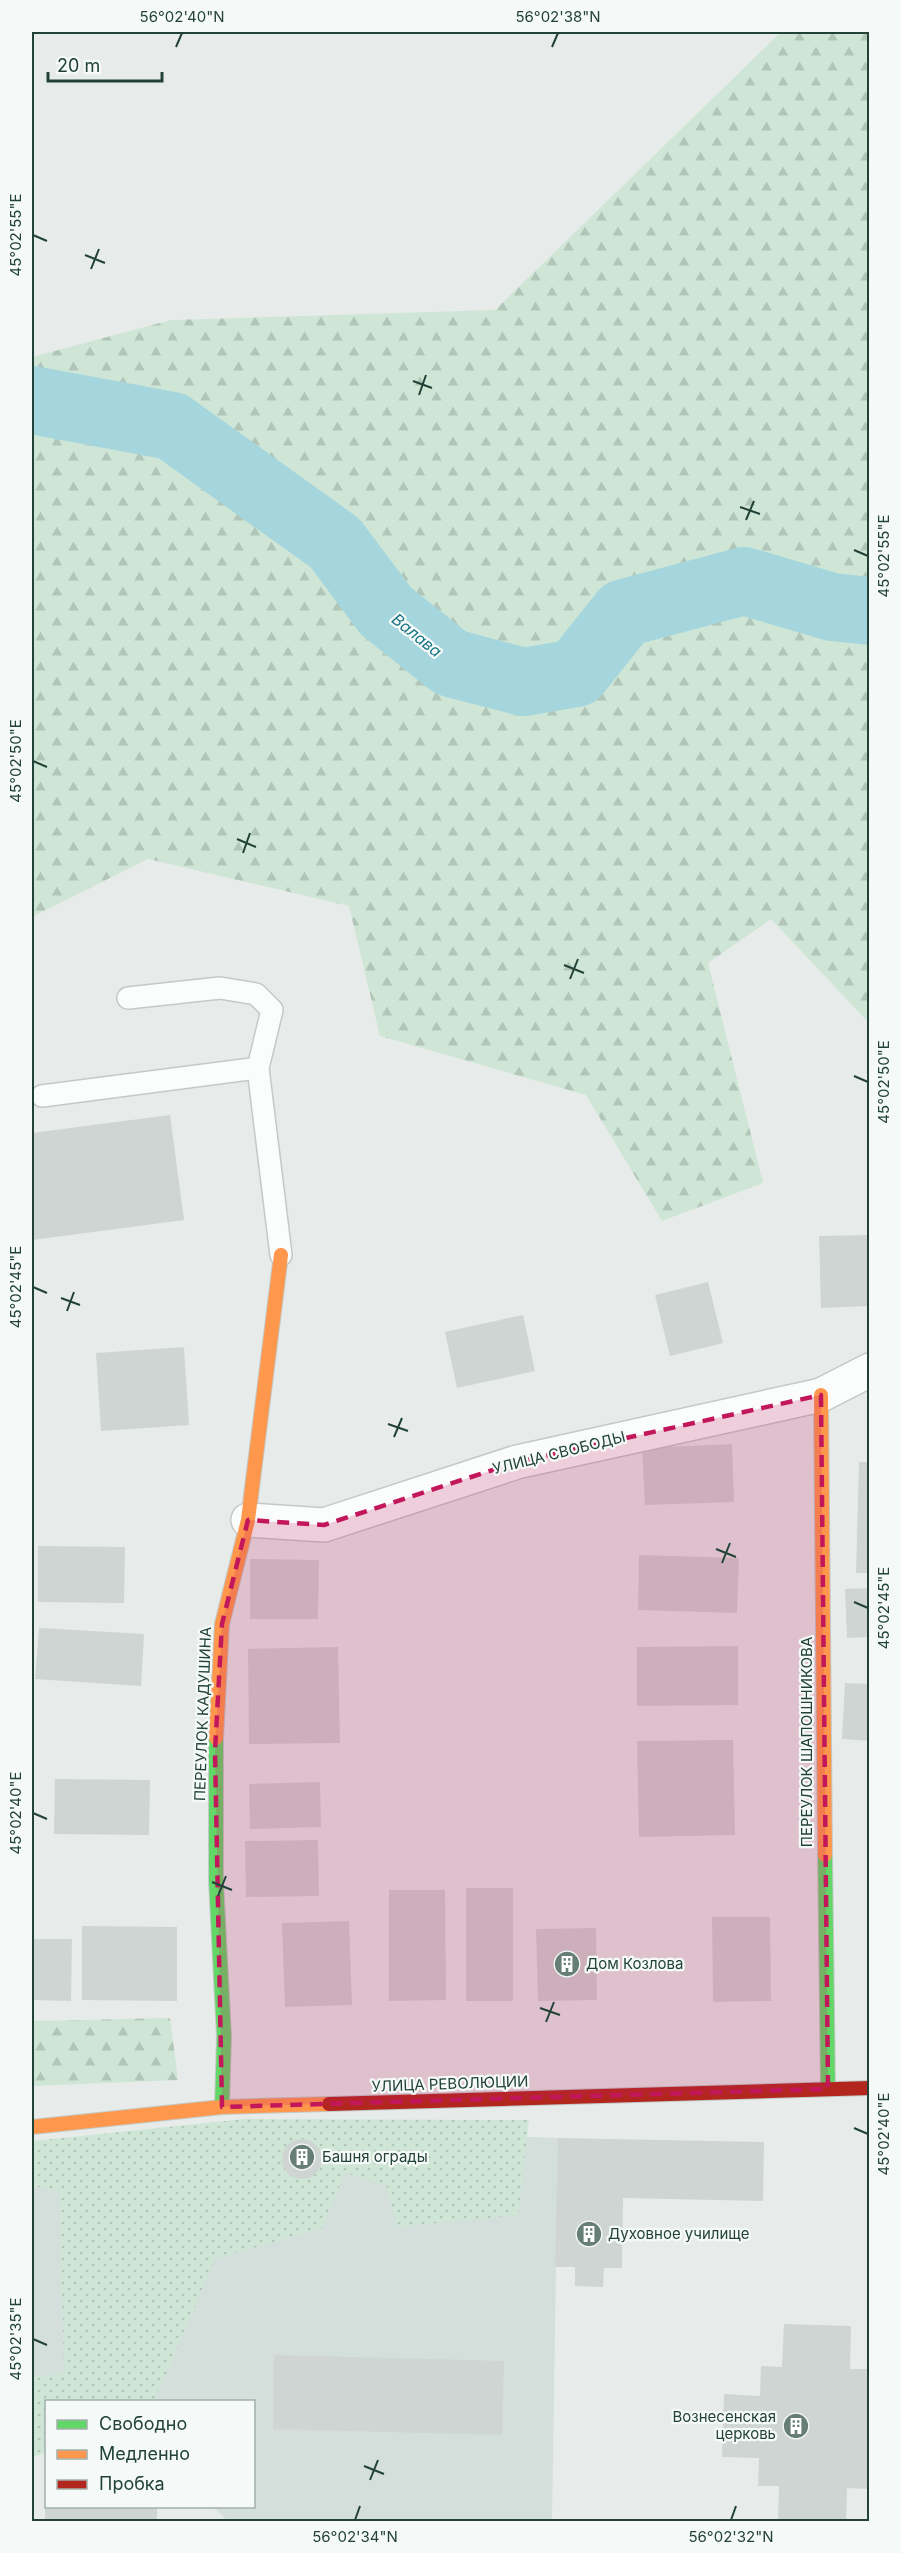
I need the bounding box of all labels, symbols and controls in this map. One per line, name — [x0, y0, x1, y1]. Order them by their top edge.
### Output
text: 56°02'40"N — [140, 7, 224, 26]
text: 56°02'38"N — [515, 7, 601, 26]
scale bar — [48, 45, 162, 83]
text: 20 m — [57, 55, 100, 76]
text: 45°02'55"E — [6, 194, 25, 277]
text: 45°02'55"E — [874, 515, 893, 598]
water label: Валава — [388, 609, 446, 661]
text: 45°02'50"E — [6, 719, 25, 803]
text: 45°02'50"E — [874, 1040, 893, 1124]
text: 45°02'45"E — [6, 1246, 25, 1328]
street label: УЛИЦА СВОБОДЫ — [490, 1427, 627, 1478]
text: 45°02'45"E — [874, 1567, 893, 1649]
street label: ПЕРЕУЛОК КАДУШИНА — [190, 1626, 215, 1802]
street label: ПЕРЕУЛОК ШАПОШНИКОВА — [797, 1637, 816, 1847]
text: 45°02'40"E — [6, 1772, 25, 1854]
building icon: Дом Козлова — [552, 1949, 582, 1979]
place label: Дом Козлова — [586, 1954, 683, 1973]
street label: УЛИЦА РЕВОЛЮЦИИ — [371, 2071, 529, 2096]
text: 45°02'40"E — [874, 2093, 893, 2175]
building icon: Башня ограды — [287, 2142, 317, 2172]
place label: Башня ограды — [322, 2147, 428, 2166]
building icon: Духовное училище — [574, 2219, 604, 2249]
place label: Духовное училище — [608, 2224, 749, 2243]
text: 45°02'35"E — [6, 2297, 25, 2381]
legend — [45, 2400, 255, 2508]
place label: Вознесенская церковь — [673, 2407, 776, 2443]
building icon: Вознесенская церковь — [781, 2411, 811, 2441]
text: Свободно — [99, 2413, 187, 2434]
text: Медленно — [99, 2443, 190, 2464]
text: Пробка — [99, 2473, 165, 2494]
text: 56°02'34"N — [312, 2527, 398, 2546]
text: 56°02'32"N — [688, 2527, 774, 2546]

